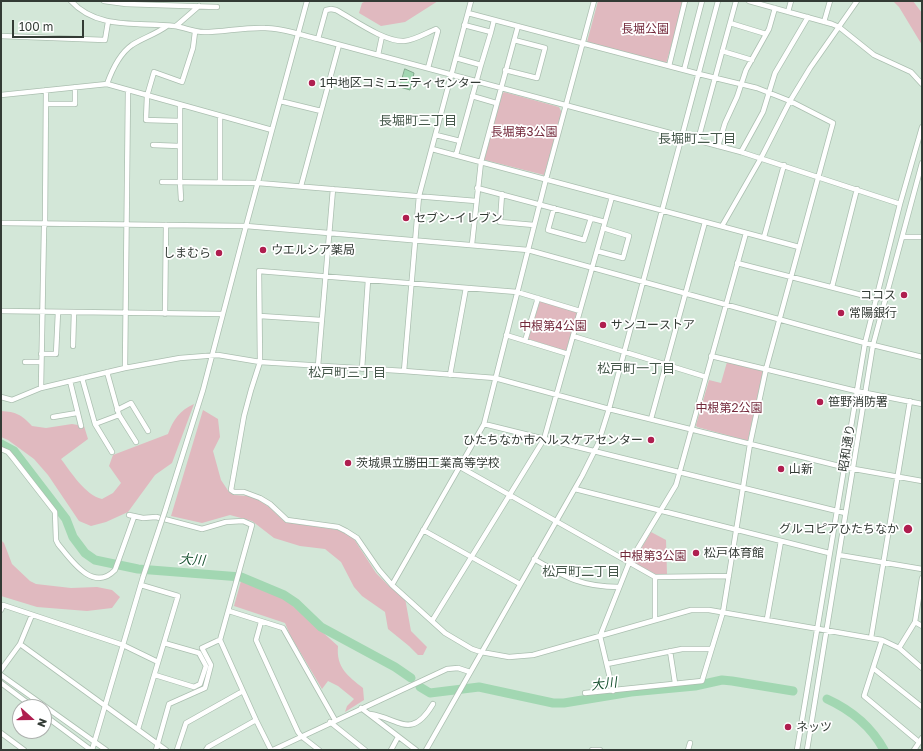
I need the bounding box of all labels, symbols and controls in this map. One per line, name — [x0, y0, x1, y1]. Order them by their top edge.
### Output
scale bar — [14, 12, 86, 38]
text: 100 m — [19, 19, 53, 34]
park label: 長堀公園 — [621, 22, 669, 36]
place label: 1中地区コミュニティセンター — [320, 76, 482, 90]
marker: 1中地区コミュニティセンター — [307, 78, 317, 88]
district label: 長堀町三丁目 — [379, 113, 457, 129]
park label: 長堀第3公園 — [490, 125, 558, 139]
district label: 長堀町二丁目 — [658, 131, 736, 147]
place label: セブン-イレブン — [414, 211, 503, 225]
marker: セブン-イレブン — [401, 213, 411, 223]
place label: ウエルシア薬局 — [271, 243, 355, 257]
marker: ウエルシア薬局 — [258, 245, 268, 255]
place label: しまむら — [163, 246, 211, 260]
marker: しまむら — [214, 248, 224, 258]
place label: ココス — [860, 288, 896, 302]
marker: ココス — [899, 290, 909, 300]
place label: 常陽銀行 — [849, 306, 897, 320]
marker: 常陽銀行 — [836, 308, 846, 318]
place label: サンユーストア — [611, 318, 695, 332]
park label: 中根第4公園 — [519, 319, 587, 333]
marker: サンユーストア — [598, 320, 608, 330]
district label: 松戸町一丁目 — [597, 361, 675, 377]
district label: 松戸町三丁目 — [308, 365, 386, 381]
place label: 笹野消防署 — [828, 395, 888, 409]
marker: 笹野消防署 — [815, 397, 825, 407]
park label: 中根第2公園 — [696, 401, 762, 415]
street label: 昭和通り — [836, 423, 858, 473]
place label: ひたちなか市ヘルスケアセンター — [463, 433, 643, 447]
marker: ひたちなか市ヘルスケアセンター — [646, 435, 656, 445]
place label: 茨城県立勝田工業高等学校 — [356, 456, 500, 470]
marker: 茨城県立勝田工業高等学校 — [343, 458, 353, 468]
place label: 山新 — [789, 462, 813, 476]
marker: 山新 — [776, 464, 786, 474]
place label: グルコピアひたちなか — [779, 522, 899, 536]
marker: グルコピアひたちなか — [902, 523, 914, 535]
place label: 松戸体育館 — [704, 546, 764, 560]
marker: 松戸体育館 — [691, 548, 701, 558]
park label: 中根第3公園 — [619, 549, 687, 563]
water label: 大川 — [178, 551, 206, 569]
district label: 松戸町二丁目 — [542, 564, 620, 580]
water label: 大川 — [590, 675, 618, 693]
north arrow — [12, 699, 52, 739]
text: N — [35, 717, 50, 729]
place label: ネッツ — [796, 720, 832, 734]
marker: ネッツ — [783, 722, 793, 732]

